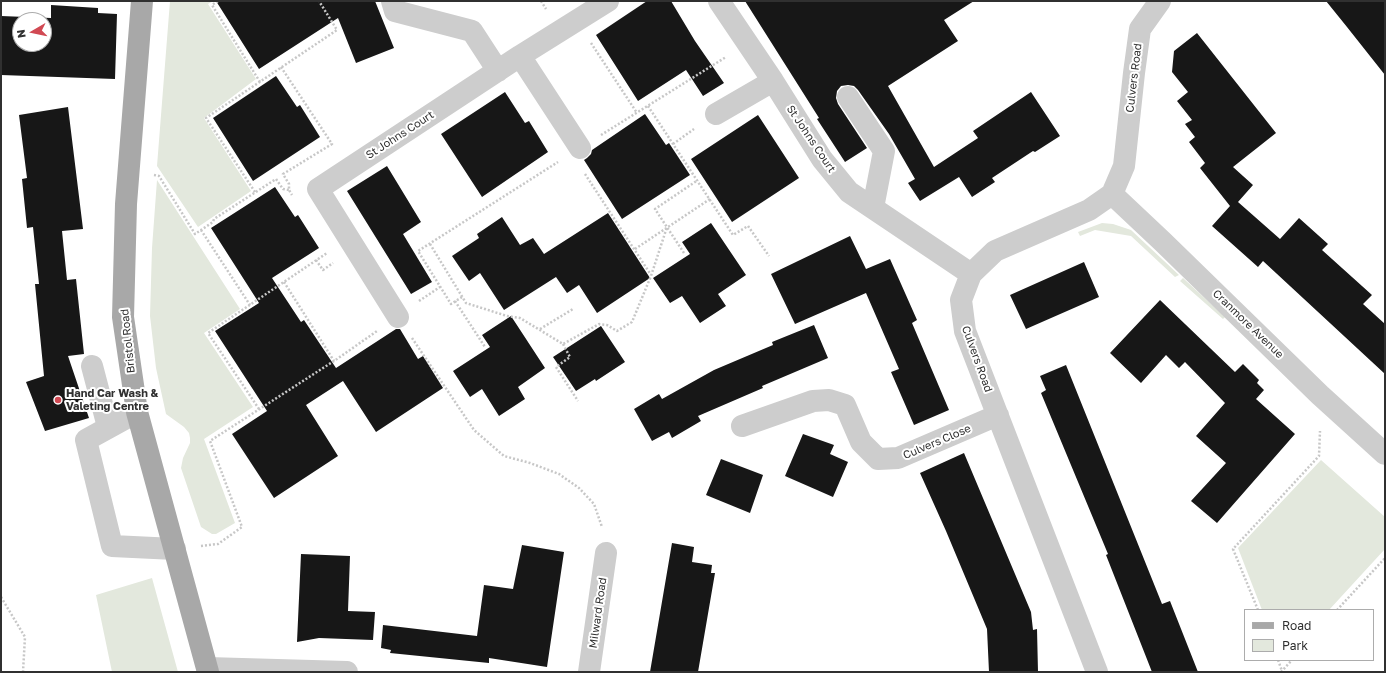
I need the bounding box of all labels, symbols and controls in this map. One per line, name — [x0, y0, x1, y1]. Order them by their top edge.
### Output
north arrow — [12, 12, 52, 52]
text: N — [14, 29, 28, 39]
street label: Culvers Road — [1123, 43, 1145, 113]
street label: St Johns Court — [784, 103, 838, 175]
street label: St Johns Court — [364, 108, 436, 162]
street label: Cranmore Avenue — [1210, 287, 1286, 361]
street label: Bristol Road — [118, 308, 138, 374]
street label: Culvers Road — [959, 324, 995, 394]
place label: Hand Car Wash & Valeting Centre — [66, 387, 158, 413]
marker: Hand Car Wash & Valeting Centre — [53, 395, 63, 405]
street label: Culvers Close — [901, 422, 973, 462]
street label: Milward Road — [586, 577, 610, 649]
legend — [1244, 609, 1374, 661]
text: Road — [1282, 618, 1311, 633]
text: Park — [1282, 638, 1308, 653]

